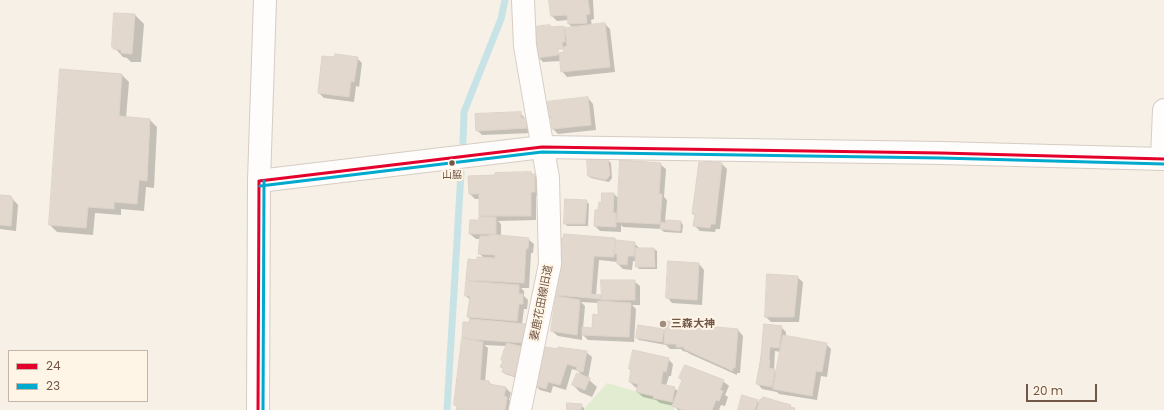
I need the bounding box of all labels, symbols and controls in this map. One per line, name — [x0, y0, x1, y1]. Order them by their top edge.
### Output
marker: 山脇 — [447, 158, 457, 168]
place label: 山脇 — [442, 169, 462, 181]
street label: 妻鹿花田線旧道 — [528, 264, 556, 342]
place label: 三森大神 — [671, 317, 715, 331]
marker: 三森大神 — [658, 319, 668, 329]
legend — [8, 350, 148, 402]
text: 24 — [46, 357, 60, 374]
scale bar — [1028, 376, 1099, 402]
text: 23 — [46, 377, 60, 394]
text: 20 m — [1033, 382, 1063, 399]

